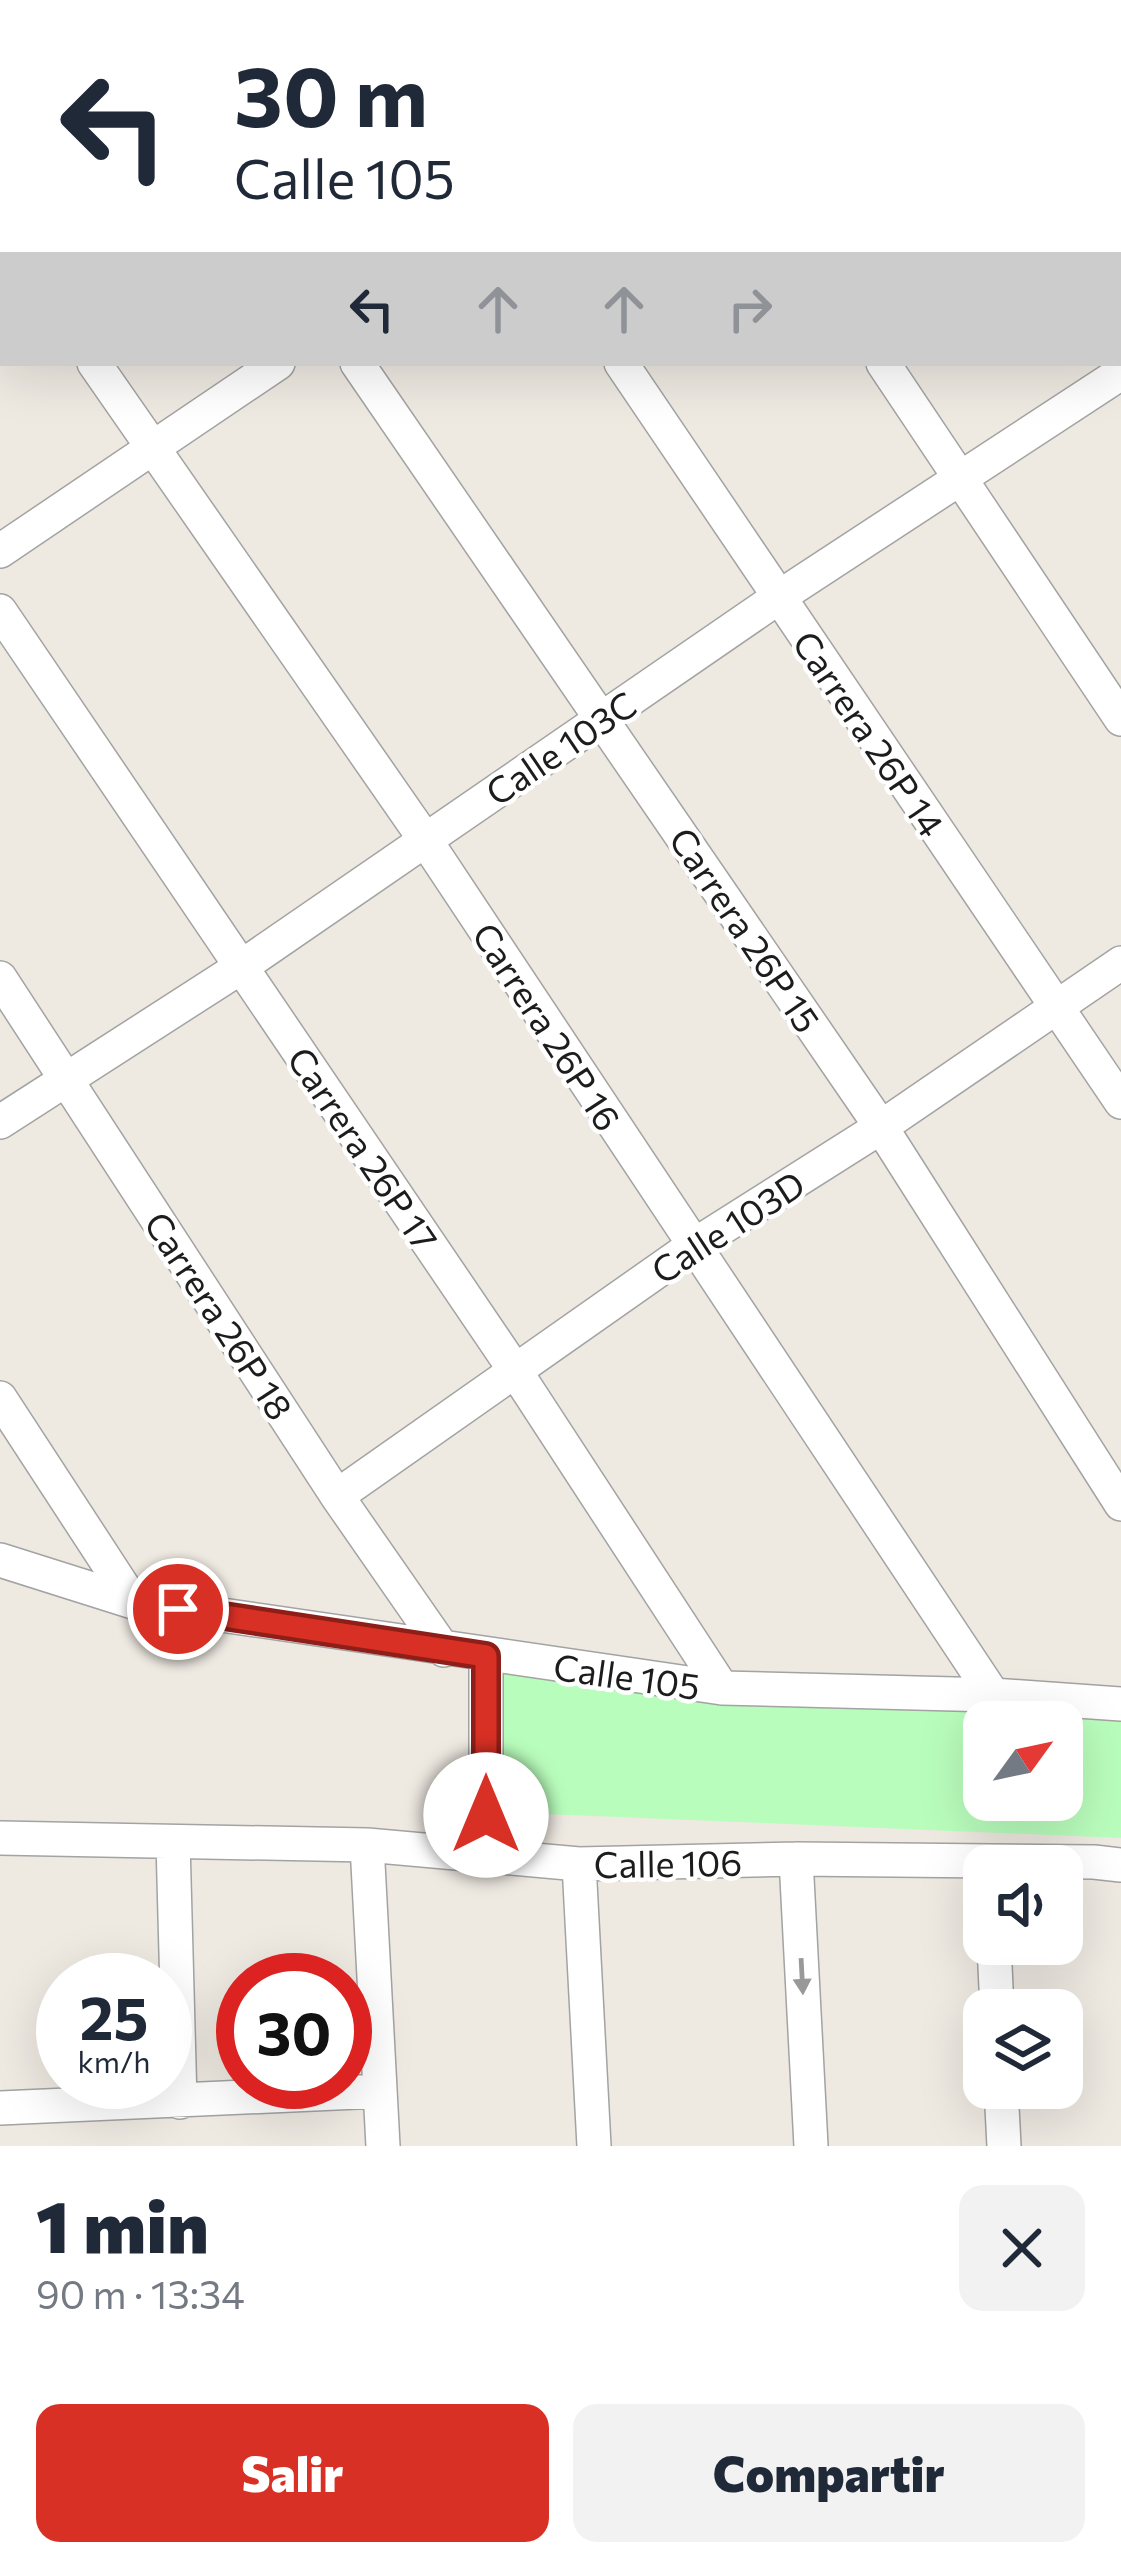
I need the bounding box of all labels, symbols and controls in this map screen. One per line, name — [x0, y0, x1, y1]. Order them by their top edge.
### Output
text: 30 m — [234, 42, 428, 144]
icon: left — [36, 48, 192, 204]
text: Calle 105 — [234, 144, 455, 210]
icon: left — [339, 276, 405, 342]
icon: ahead — [465, 276, 531, 342]
icon: ahead — [591, 276, 657, 342]
icon: right — [717, 276, 783, 342]
street label: Carrera 26P 14 — [785, 622, 955, 844]
street label: Calle 103C — [477, 681, 643, 813]
street label: Carrera 26P 15 — [661, 818, 831, 1040]
street label: Carrera 26P 16 — [465, 914, 631, 1138]
street label: Carrera 26P 17 — [280, 1038, 448, 1258]
street label: Calle 103D — [642, 1160, 812, 1292]
street label: Carrera 26P 18 — [137, 1203, 303, 1427]
pin — [127, 1558, 229, 1660]
icon: arrive — [145, 1576, 211, 1642]
street label: Calle 105 — [551, 1643, 703, 1707]
north arrow — [963, 1701, 1083, 1821]
map controls — [963, 1701, 1083, 2109]
position arrow — [423, 1752, 549, 1878]
street label: Calle 106 — [593, 1839, 743, 1885]
button: sound — [963, 1845, 1083, 1965]
speed limit sign: 30 — [216, 1953, 372, 2109]
one-way arrow — [793, 1958, 812, 1996]
text: 25 — [79, 1979, 149, 2052]
button: layers — [963, 1989, 1083, 2109]
text: km/h — [78, 2042, 150, 2079]
text: 1 min — [36, 2180, 209, 2268]
button: close — [959, 2185, 1085, 2311]
text: 90 m · 13:34 — [36, 2269, 245, 2317]
button: Salir — [36, 2404, 549, 2542]
button: Compartir — [573, 2404, 1085, 2542]

